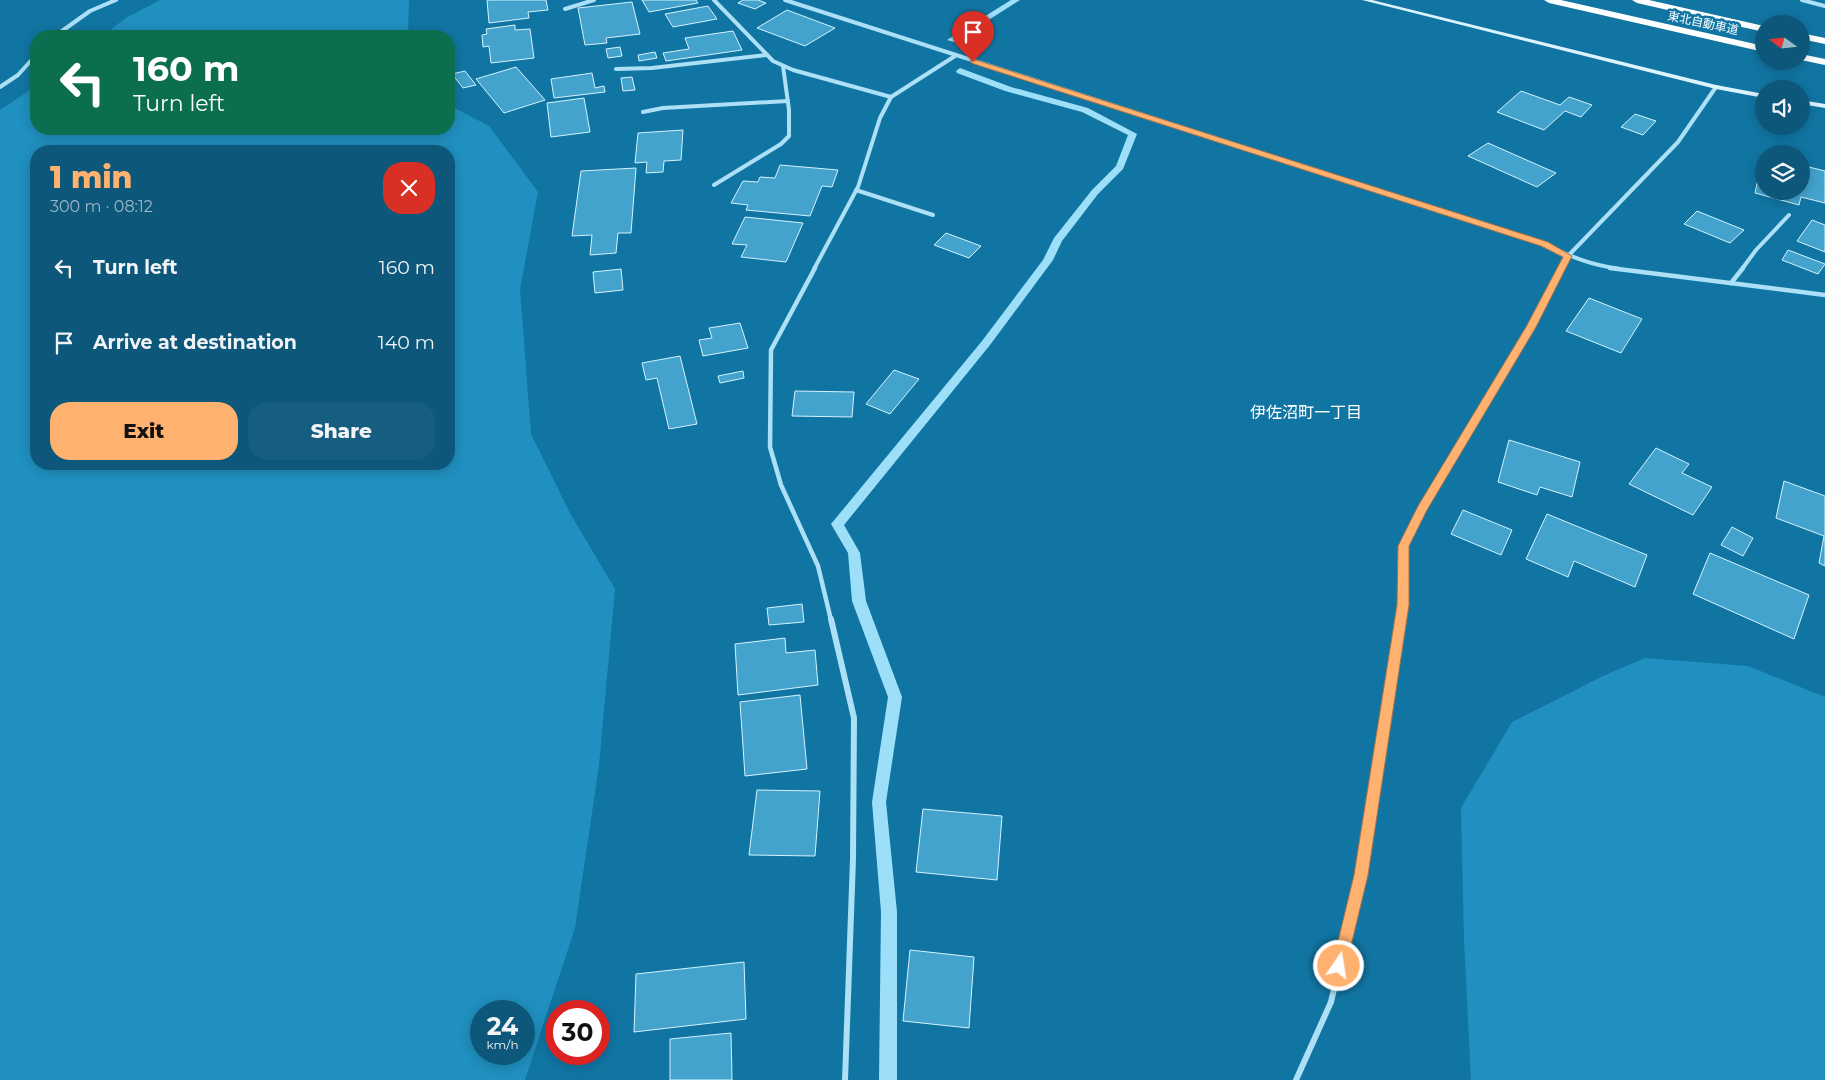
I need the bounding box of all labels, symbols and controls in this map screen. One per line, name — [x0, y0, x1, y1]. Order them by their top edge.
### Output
street label: 東北自動車道 — [1666, 8, 1740, 37]
pin — [952, 11, 994, 62]
north arrow — [1755, 15, 1810, 70]
map controls — [1755, 15, 1810, 200]
icon: arrive — [959, 18, 987, 46]
text: 160 m — [133, 47, 239, 90]
icon: left — [50, 50, 115, 115]
button: sound — [1755, 80, 1810, 135]
text: Turn left — [133, 90, 225, 117]
button: layers — [1755, 145, 1810, 200]
text: 1 min — [50, 159, 133, 196]
button: close — [383, 162, 435, 214]
text: 300 m · 08:12 — [50, 197, 153, 216]
icon: left — [50, 254, 78, 282]
text: Turn left — [93, 256, 178, 279]
text: 160 m — [379, 256, 435, 279]
icon: arrive — [50, 329, 78, 357]
text: Arrive at destination — [93, 331, 297, 354]
text: 140 m — [378, 331, 435, 354]
button: Exit — [50, 402, 238, 460]
button: Share — [248, 402, 435, 460]
district label: 伊佐沼町一丁目 — [1250, 403, 1362, 422]
position arrow — [1312, 939, 1364, 991]
speed limit sign: 30 — [545, 1000, 610, 1065]
text: 24 — [487, 1011, 518, 1041]
text: km/h — [486, 1037, 519, 1052]

